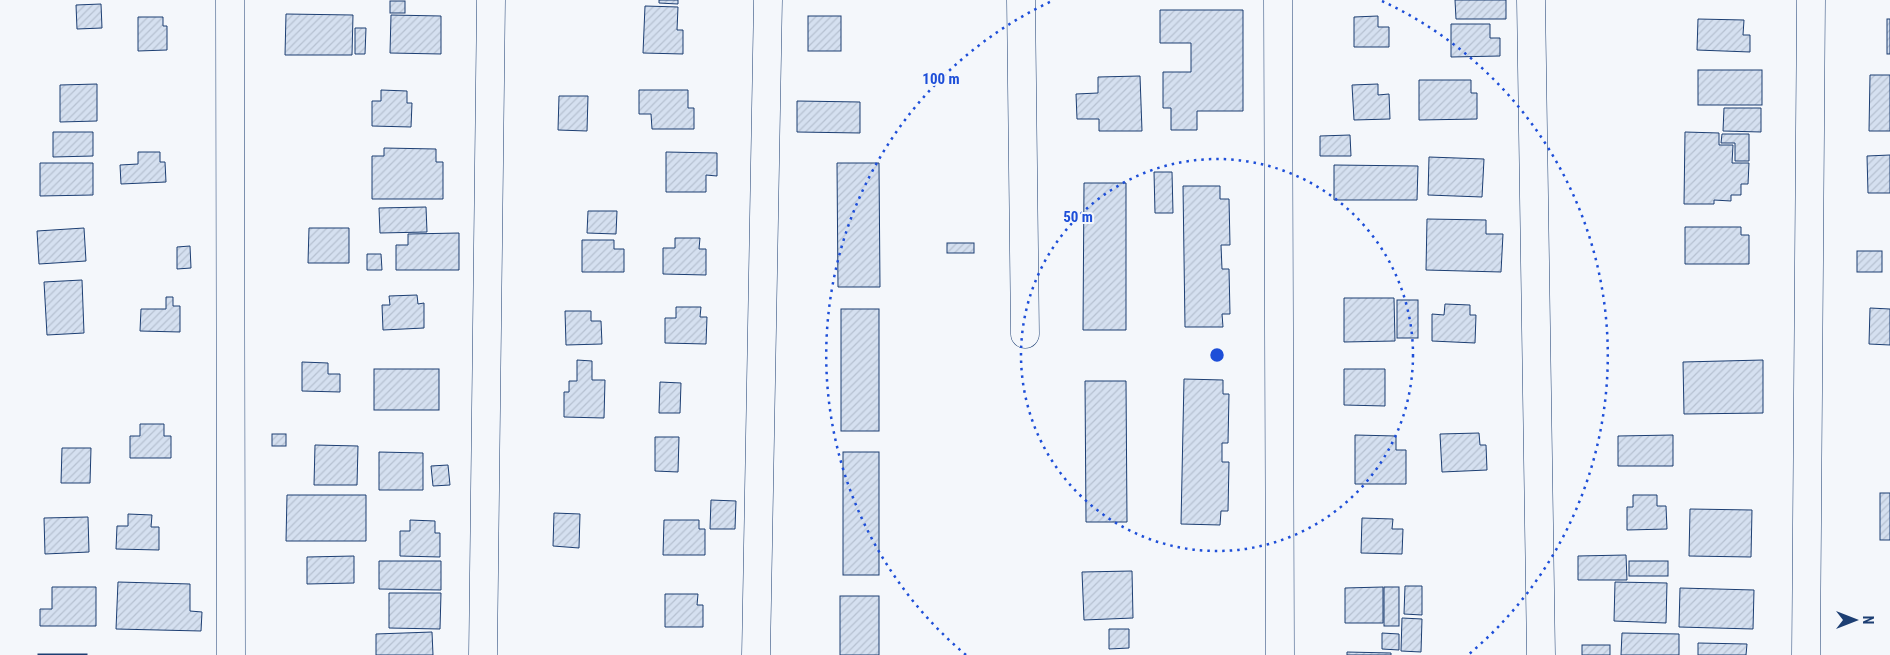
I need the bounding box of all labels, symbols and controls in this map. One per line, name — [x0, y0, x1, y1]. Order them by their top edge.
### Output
text: 100 m — [922, 70, 960, 88]
text: 50 m — [1063, 208, 1093, 226]
centre of rings — [1208, 346, 1226, 364]
north arrow — [1830, 595, 1880, 645]
text: N — [1860, 616, 1876, 624]

